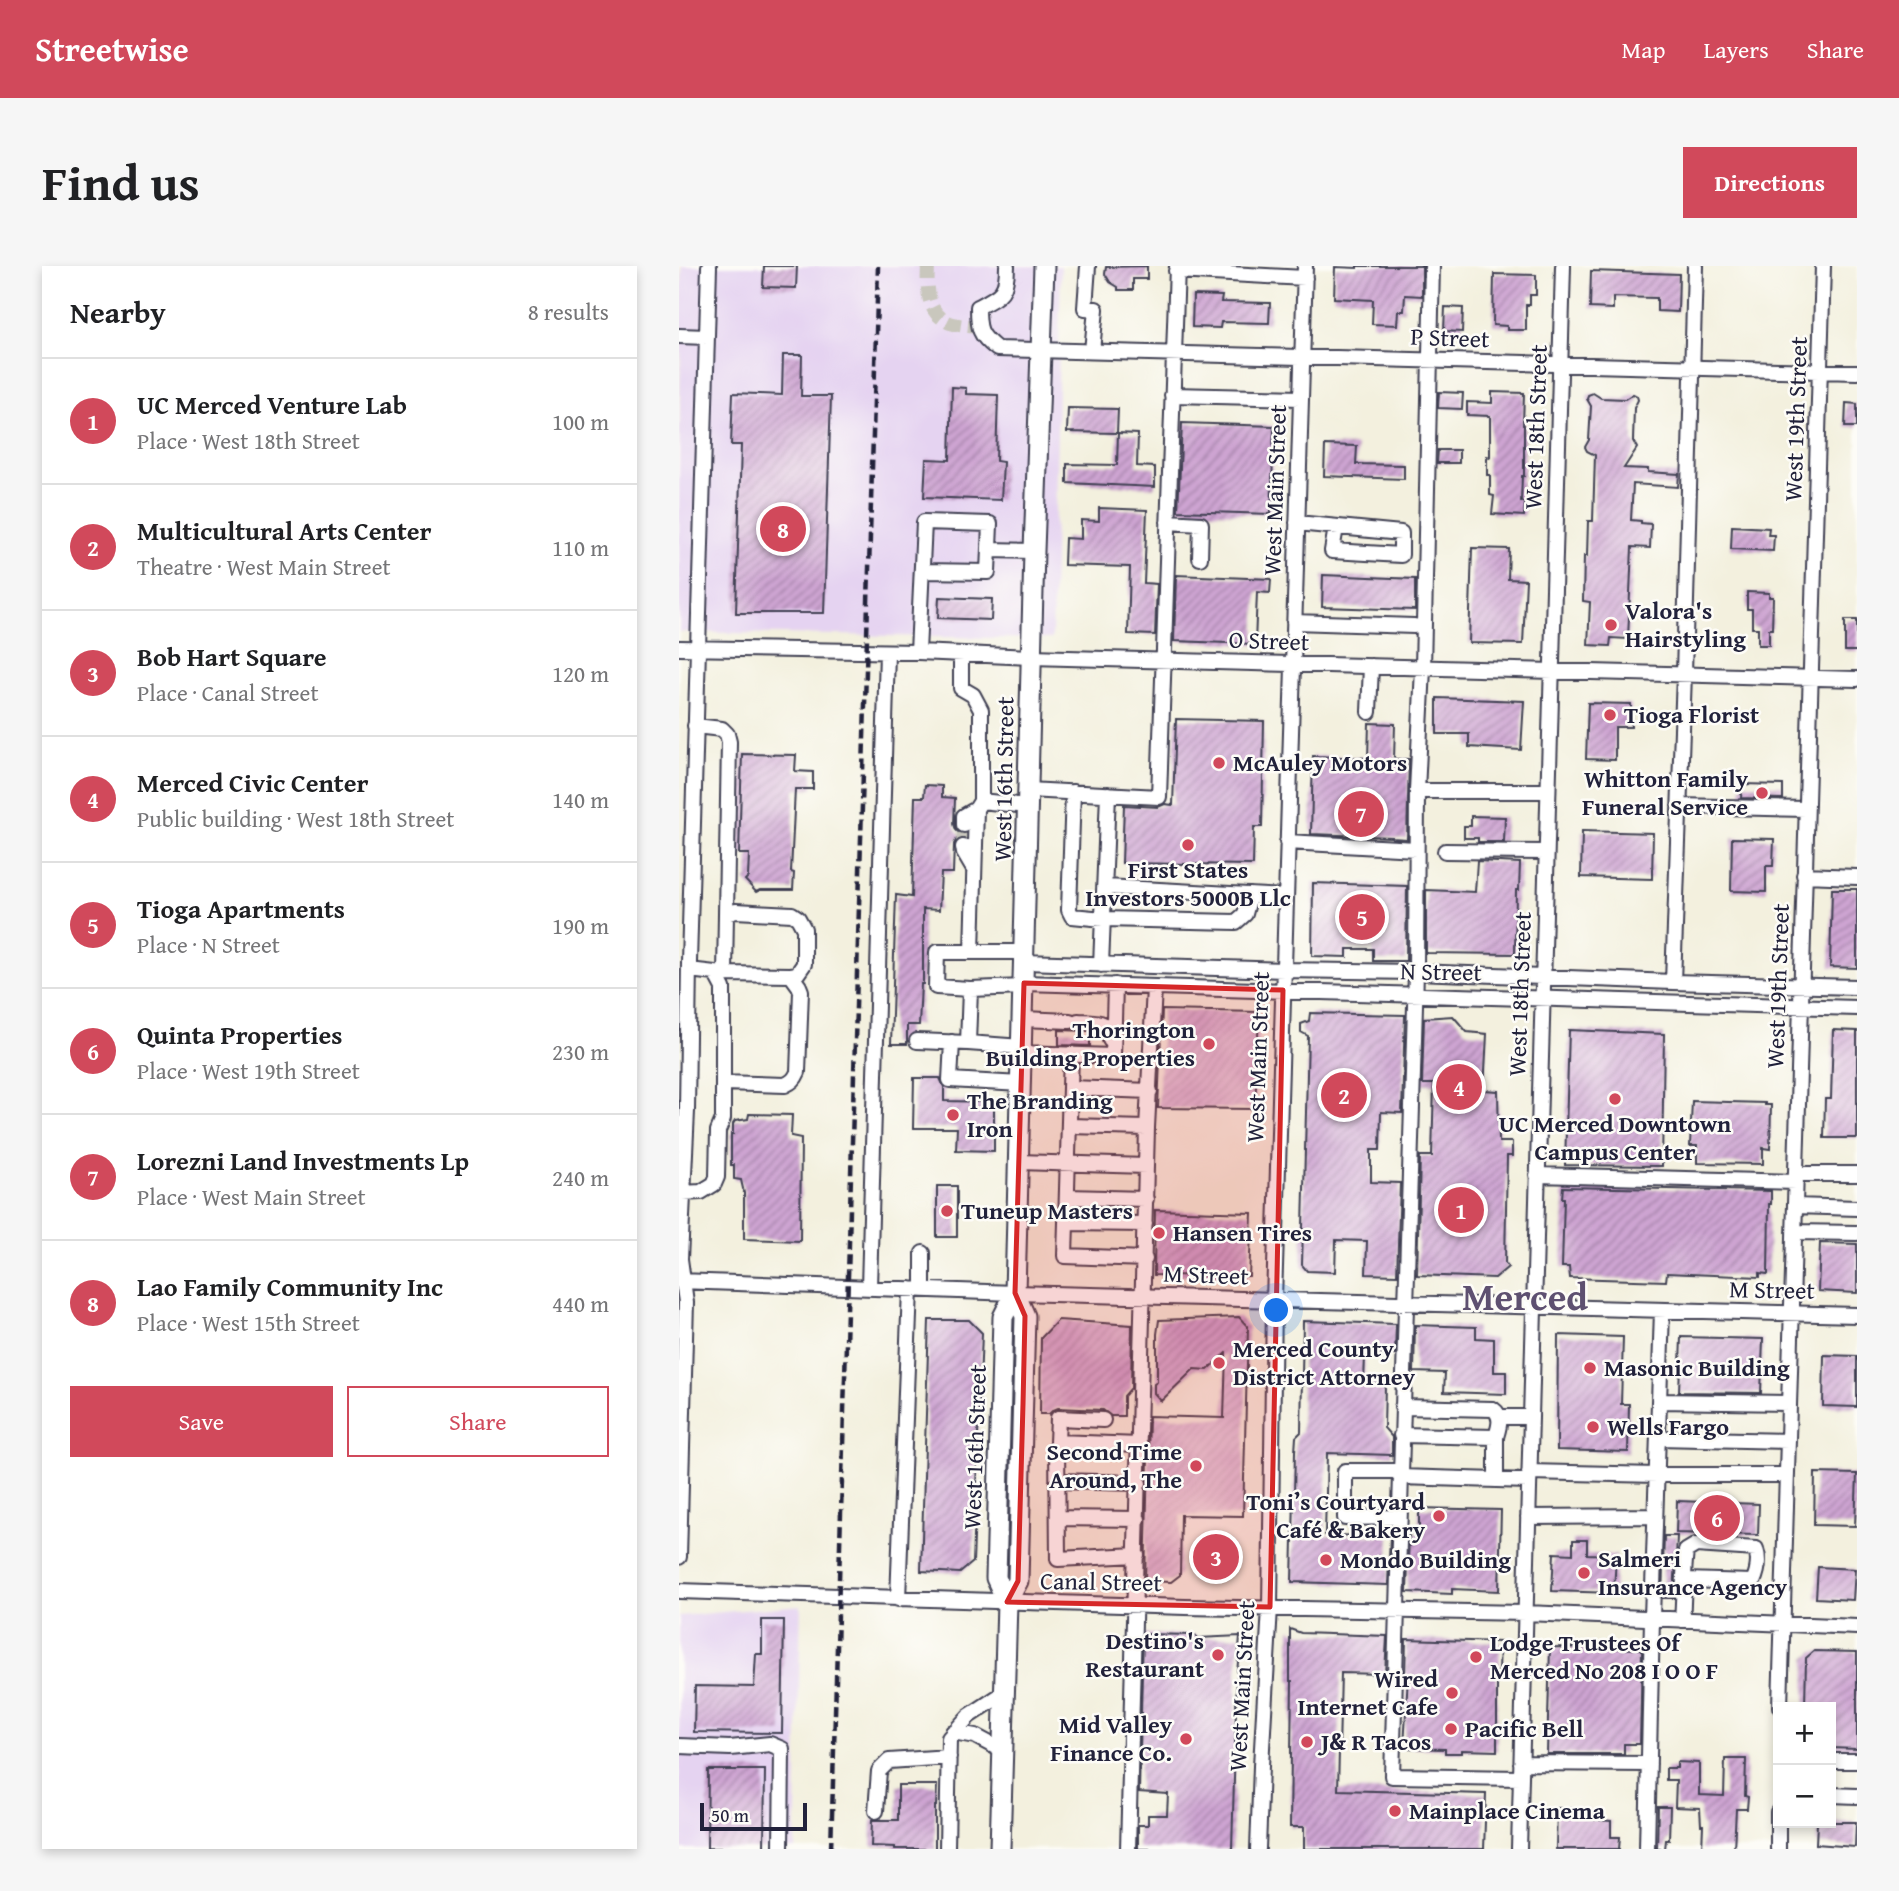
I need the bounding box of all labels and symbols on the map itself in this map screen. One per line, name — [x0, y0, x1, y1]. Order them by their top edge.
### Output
street label: P Street — [1410, 319, 1491, 356]
street label: West 19th Street — [1775, 335, 1816, 502]
street label: West 18th Street — [1515, 343, 1556, 510]
street label: West Main Street — [1254, 403, 1295, 576]
pin: 8 — [760, 503, 806, 555]
place label: Valora's Hairstyling — [1625, 593, 1746, 656]
marker: Valora's Hairstyling — [1603, 617, 1619, 633]
street label: O Street — [1228, 622, 1310, 659]
street label: West 16th Street — [985, 696, 1022, 862]
place label: Tioga Florist — [1624, 697, 1759, 732]
marker: Tioga Florist — [1602, 707, 1618, 723]
place label: McAuley Motors — [1233, 745, 1407, 780]
marker: McAuley Motors — [1211, 755, 1227, 771]
place label: Whitton Family Funeral Service — [1582, 761, 1749, 824]
marker: Whitton Family Funeral Service — [1754, 785, 1770, 801]
pin: 7 — [1338, 788, 1384, 840]
marker: First States Investors 5000B Llc — [1180, 837, 1196, 853]
place label: First States Investors 5000B Llc — [1085, 852, 1291, 915]
pin: 5 — [1339, 891, 1385, 943]
street label: West 19th Street — [1757, 902, 1798, 1069]
street label: West 18th Street — [1499, 910, 1540, 1077]
street label: N Street — [1400, 953, 1483, 990]
street label: West Main Street — [1237, 970, 1278, 1143]
place label: Thorington Building Properties — [986, 1012, 1195, 1075]
marker: Thorington Building Properties — [1201, 1036, 1217, 1052]
pin: 4 — [1436, 1061, 1482, 1113]
pin: 2 — [1321, 1069, 1367, 1121]
place label: The Branding Iron — [967, 1083, 1113, 1146]
marker: UC Merced Downtown Campus Center — [1607, 1091, 1623, 1107]
place label: UC Merced Downtown Campus Center — [1499, 1106, 1731, 1169]
marker: The Branding Iron — [945, 1107, 961, 1123]
pin: 1 — [1438, 1184, 1484, 1236]
place label: Tuneup Masters — [961, 1193, 1133, 1228]
marker: Tuneup Masters — [939, 1203, 955, 1219]
place label: Hansen Tires — [1173, 1215, 1312, 1250]
marker: Hansen Tires — [1151, 1225, 1167, 1241]
street label: M Street — [1163, 1256, 1250, 1294]
district label: Merced — [1462, 1268, 1588, 1324]
street label: M Street — [1729, 1271, 1816, 1308]
your location — [1259, 1293, 1293, 1327]
place label: Merced County District Attorney — [1233, 1331, 1416, 1394]
place label: Masonic Building — [1604, 1350, 1790, 1385]
marker: Merced County District Attorney — [1211, 1355, 1227, 1371]
marker: Masonic Building — [1582, 1360, 1598, 1376]
street label: West 16th Street — [954, 1363, 995, 1530]
place label: Wells Fargo — [1607, 1409, 1729, 1444]
marker: Wells Fargo — [1585, 1419, 1601, 1435]
place label: Second Time Around, The — [1047, 1434, 1182, 1497]
marker: Second Time Around, The — [1188, 1458, 1204, 1474]
place label: Toni’s Courtyard Café & Bakery — [1246, 1484, 1426, 1547]
pin: 6 — [1694, 1492, 1740, 1544]
marker: Toni’s Courtyard Café & Bakery — [1431, 1508, 1447, 1524]
pin: 3 — [1193, 1531, 1239, 1583]
place label: Salmeri Insurance Agency — [1598, 1541, 1788, 1604]
place label: Mondo Building — [1340, 1542, 1511, 1577]
marker: Mondo Building — [1318, 1552, 1334, 1568]
street label: Canal Street — [1040, 1563, 1163, 1600]
marker: Salmeri Insurance Agency — [1576, 1565, 1592, 1581]
street label: West Main Street — [1220, 1599, 1263, 1772]
place label: Destino's Restaurant — [1086, 1623, 1204, 1686]
place label: Lodge Trustees Of Merced No 208 I O O F — [1490, 1625, 1718, 1688]
marker: Destino's Restaurant — [1210, 1647, 1226, 1663]
marker: Lodge Trustees Of Merced No 208 I O O F — [1468, 1649, 1484, 1665]
place label: Wired Internet Cafe — [1297, 1661, 1438, 1724]
marker: Wired Internet Cafe — [1444, 1685, 1460, 1701]
place label: Mid Valley Finance Co. — [1050, 1707, 1173, 1770]
place label: Pacific Bell — [1465, 1711, 1584, 1746]
marker: Pacific Bell — [1443, 1721, 1459, 1737]
place label: J& R Tacos — [1317, 1724, 1431, 1759]
marker: Mid Valley Finance Co. — [1178, 1731, 1194, 1747]
marker: J& R Tacos — [1299, 1734, 1315, 1750]
place label: Mainplace Cinema — [1409, 1793, 1606, 1828]
scale bar — [700, 1800, 807, 1832]
marker: Mainplace Cinema — [1387, 1803, 1403, 1819]

